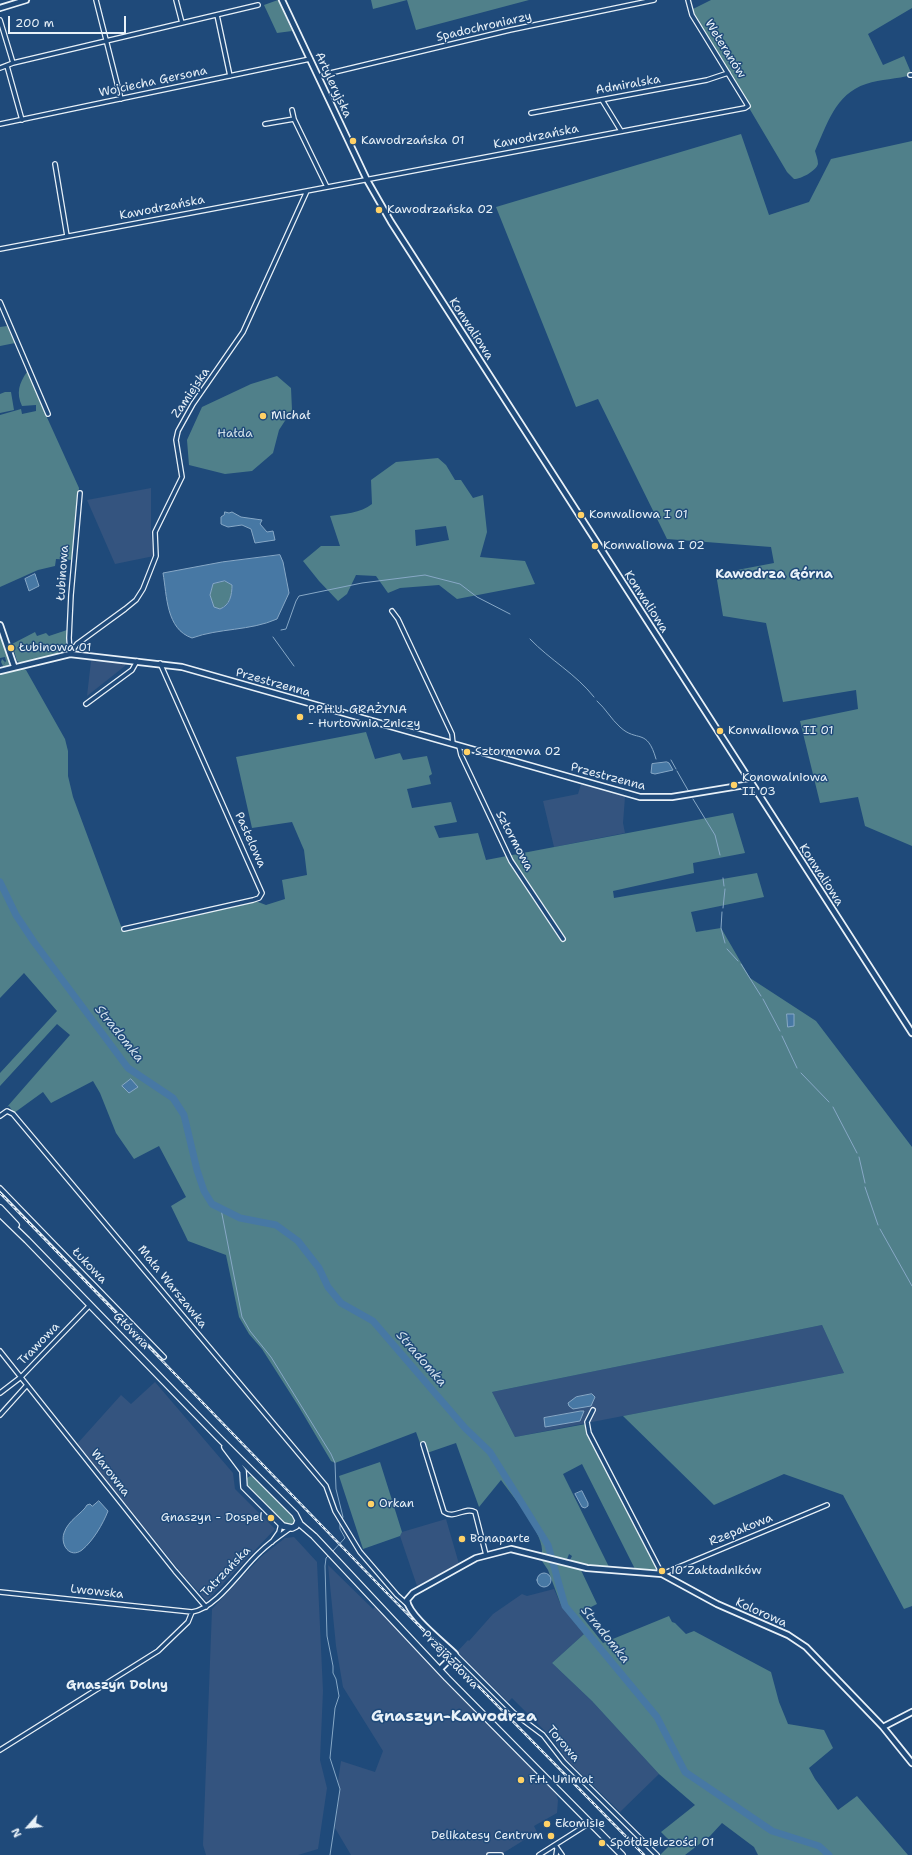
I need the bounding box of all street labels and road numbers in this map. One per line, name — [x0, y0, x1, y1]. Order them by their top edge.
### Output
street label: Spadochroniarzy — [435, 9, 533, 45]
street label: Weteranów — [701, 17, 749, 81]
street label: Artyleryjska — [311, 50, 355, 120]
street label: Wojciecha Gersona — [98, 63, 208, 101]
street label: Admiralska — [595, 72, 661, 98]
street label: Kawodrzańska — [492, 122, 580, 152]
street label: Kawodrzańska — [118, 193, 206, 223]
street label: Konwaliowa — [446, 295, 496, 363]
street label: Zamiejska — [169, 365, 213, 421]
street label: Łubinowa — [54, 545, 72, 601]
street label: Konwaliowa — [621, 568, 671, 636]
street label: Przestrzenna — [234, 665, 312, 701]
street label: Przestrzenna — [569, 760, 647, 794]
street label: Sztormowa — [492, 809, 536, 873]
street label: Pastelowa — [231, 810, 269, 870]
street label: Konwaliowa — [796, 841, 846, 909]
street label: Mała Warszawka — [134, 1243, 210, 1331]
street label: Łukowa — [68, 1245, 110, 1287]
street label: Główna — [110, 1310, 152, 1352]
street label: Trawowa — [15, 1320, 63, 1368]
street label: Warowna — [87, 1447, 133, 1499]
street label: Rzepakowa — [707, 1511, 775, 1549]
street label: Tatrzańska — [198, 1544, 254, 1600]
street label: Lwowska — [70, 1582, 124, 1602]
street label: Kolorowa — [733, 1595, 789, 1631]
street label: Przejazdowa — [419, 1628, 481, 1692]
street label: Torowa — [543, 1723, 583, 1765]

